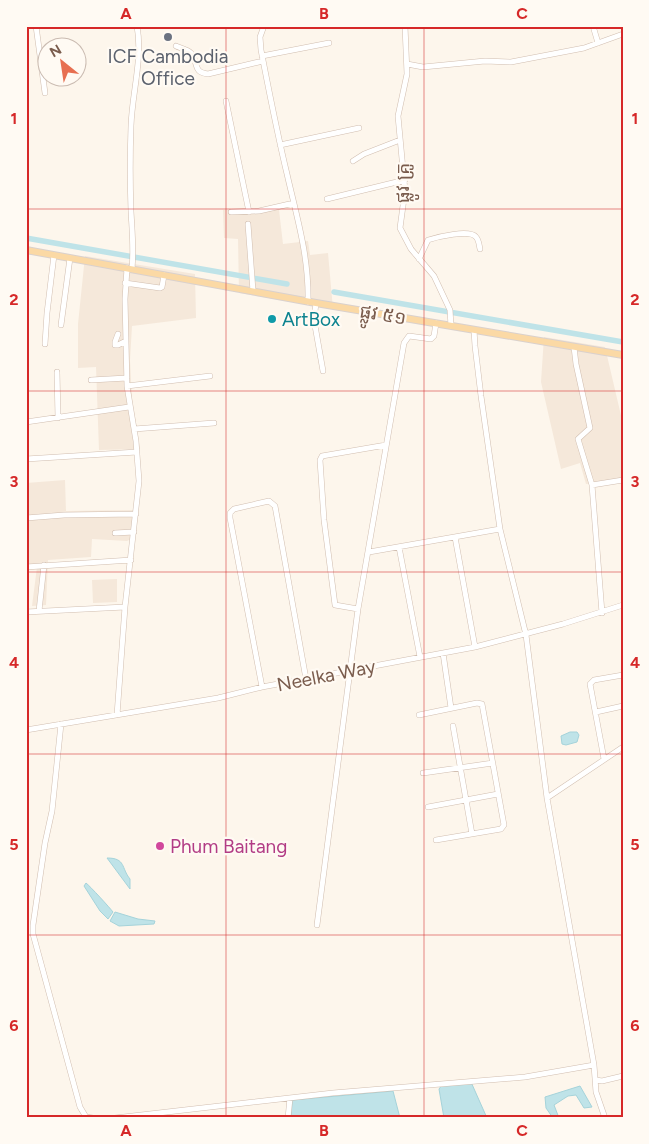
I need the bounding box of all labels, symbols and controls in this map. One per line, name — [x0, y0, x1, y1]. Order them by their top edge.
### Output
text: A — [120, 4, 132, 23]
text: B — [319, 4, 329, 23]
text: C — [516, 4, 528, 23]
marker: ICF Cambodia Office — [162, 31, 174, 43]
north arrow — [38, 38, 88, 88]
text: N — [47, 41, 65, 61]
place label: ICF Cambodia Office — [108, 45, 228, 90]
text: 1 — [11, 109, 17, 128]
text: 1 — [632, 109, 638, 128]
street label: ផ្លូវ គ្រូ — [391, 163, 420, 203]
text: 2 — [9, 290, 19, 309]
text: 2 — [630, 290, 640, 309]
street label: ផ្លូវ ៥១ — [357, 299, 408, 335]
place label: ArtBox — [282, 308, 340, 331]
marker: ArtBox — [266, 313, 278, 325]
text: 3 — [10, 472, 19, 491]
text: 3 — [631, 472, 640, 491]
text: 4 — [9, 653, 19, 672]
text: 4 — [630, 653, 640, 672]
street label: Neelka Way — [275, 655, 377, 696]
text: 5 — [9, 835, 19, 854]
place label: Phum Baitang — [170, 835, 287, 858]
text: 5 — [630, 835, 640, 854]
marker: Phum Baitang — [154, 840, 166, 852]
text: 6 — [9, 1016, 19, 1035]
text: 6 — [630, 1016, 640, 1035]
text: A — [120, 1121, 132, 1140]
text: B — [319, 1121, 329, 1140]
text: C — [516, 1121, 528, 1140]

